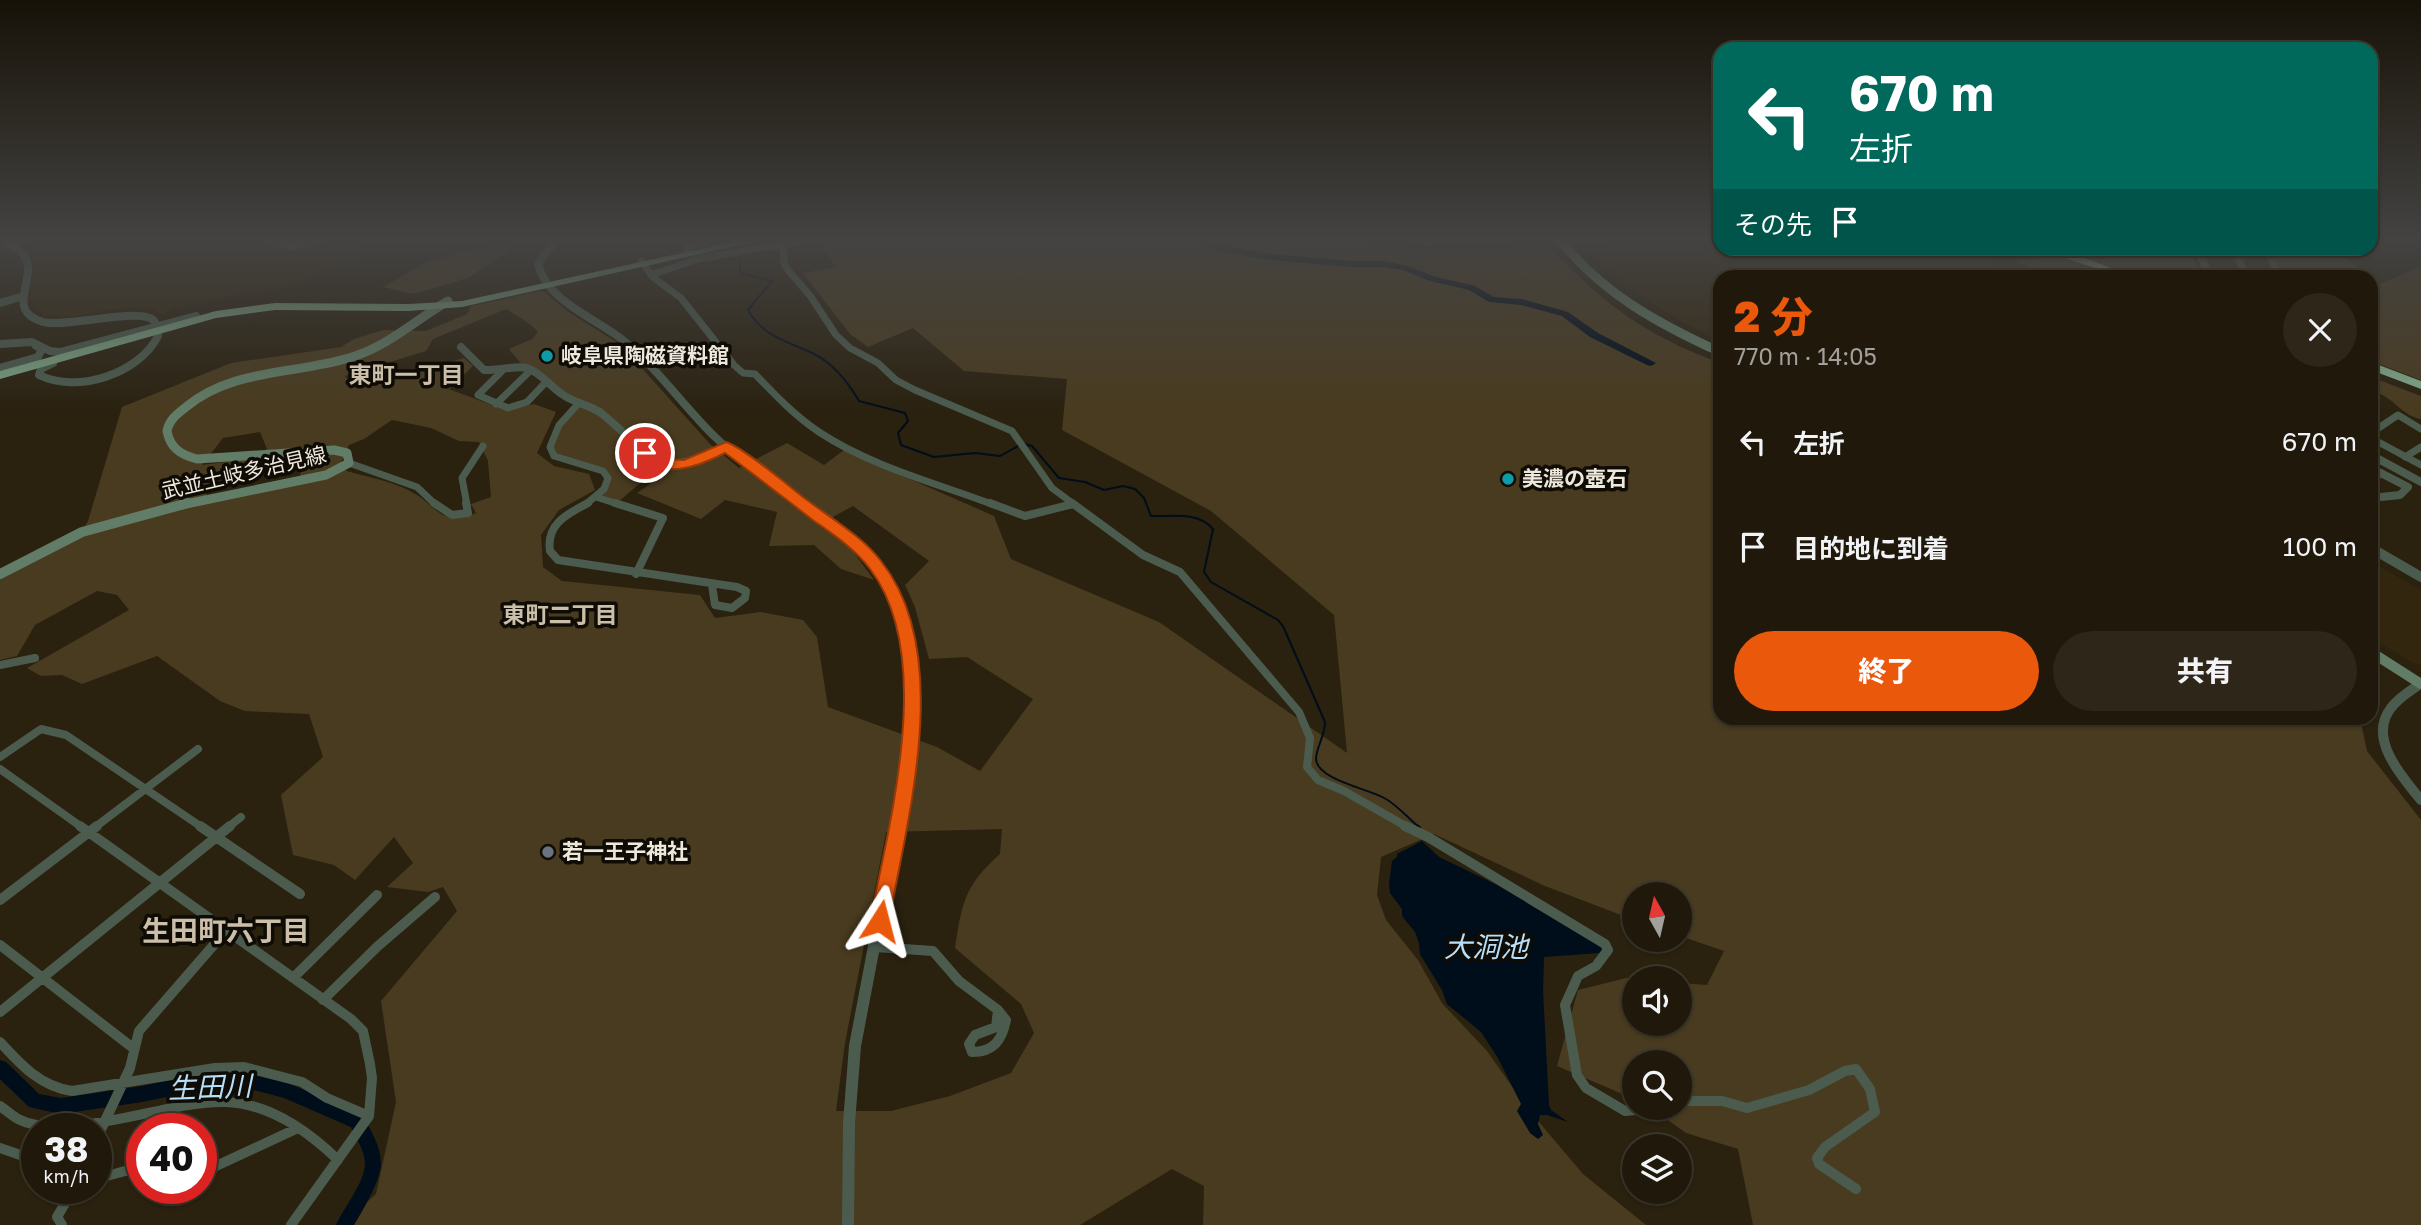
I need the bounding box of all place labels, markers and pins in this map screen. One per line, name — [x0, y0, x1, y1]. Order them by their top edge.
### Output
place label: 岐阜県陶磁資料館 — [561, 342, 729, 368]
marker: 岐阜県陶磁資料館 — [539, 348, 555, 364]
pin — [615, 423, 675, 483]
place label: 美濃の壺石 — [1522, 465, 1627, 491]
marker: 美濃の壺石 — [1500, 471, 1516, 487]
place label: 若一王子神社 — [562, 838, 688, 864]
marker: 若一王子神社 — [540, 844, 556, 860]

